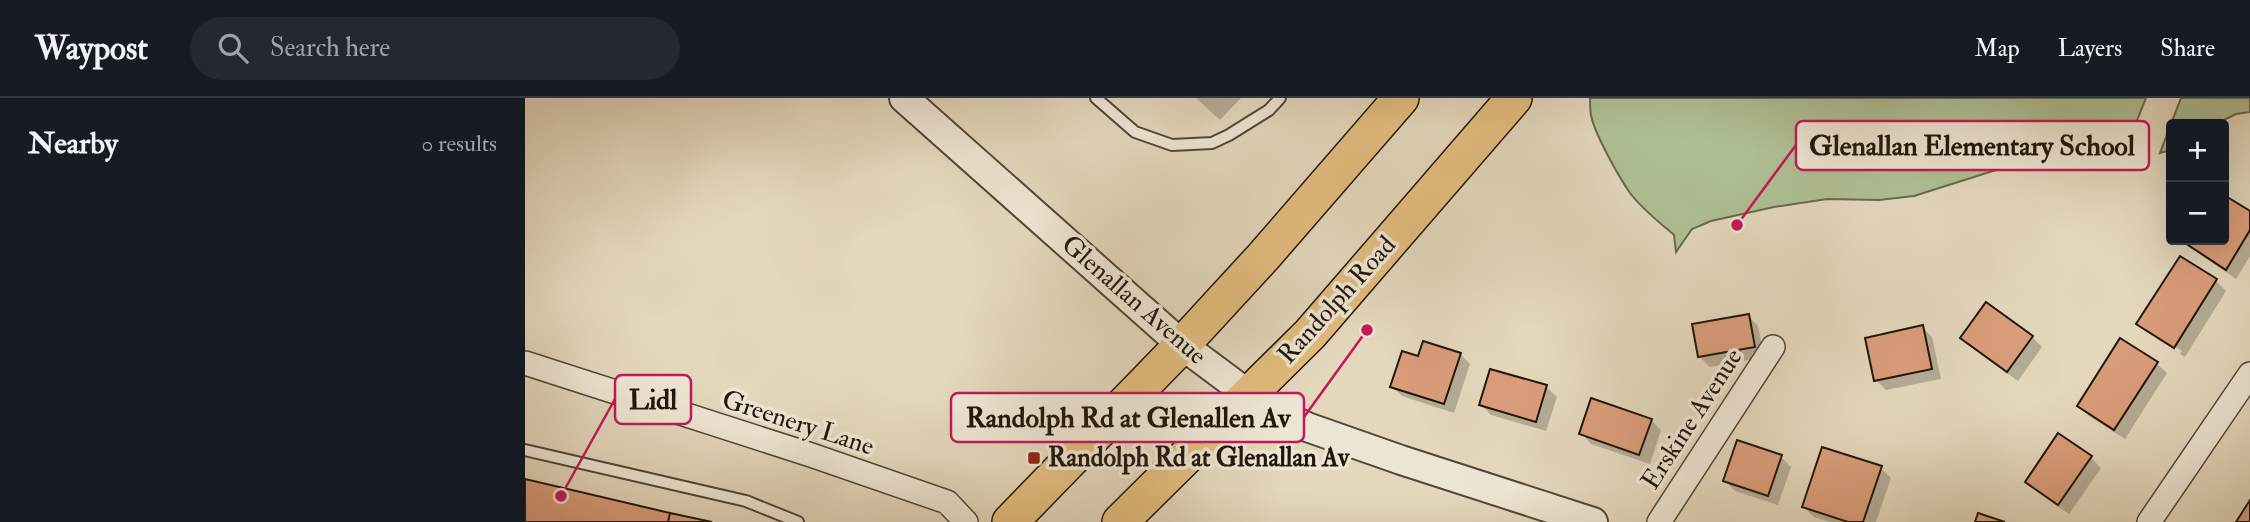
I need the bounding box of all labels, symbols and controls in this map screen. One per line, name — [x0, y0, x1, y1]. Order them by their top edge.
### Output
search box — [190, 17, 680, 80]
text: Waypost — [35, 28, 148, 69]
icon: search — [214, 29, 252, 67]
text: Search here — [270, 32, 390, 64]
text: Map — [1975, 33, 2020, 64]
text: Layers — [2058, 33, 2122, 64]
text: Share — [2160, 33, 2215, 64]
map controls — [2166, 119, 2229, 245]
button: + — [2166, 119, 2229, 182]
callout: Glenallan Elementary School — [1796, 121, 2149, 170]
text: Nearby — [28, 125, 118, 162]
text: 0 results — [421, 129, 497, 158]
text: Glenallan Elementary School — [1809, 129, 2136, 164]
button: − — [2166, 182, 2229, 245]
street label: Glenallan Avenue — [1055, 228, 1213, 372]
street label: Randolph Road — [1271, 229, 1404, 371]
street label: Erskine Avenue — [1635, 342, 1750, 496]
callout: Lidl — [615, 375, 691, 424]
text: Lidl — [629, 383, 678, 418]
street label: Greenery Lane — [718, 383, 878, 463]
callout: Randolph Rd at Glenallen Av — [951, 393, 1304, 442]
text: Randolph Rd at Glenallen Av — [966, 401, 1291, 436]
place label: Randolph Rd at Glenallan Av — [1048, 442, 1351, 475]
marker: Randolph Rd at Glenallan Av — [1026, 450, 1042, 466]

